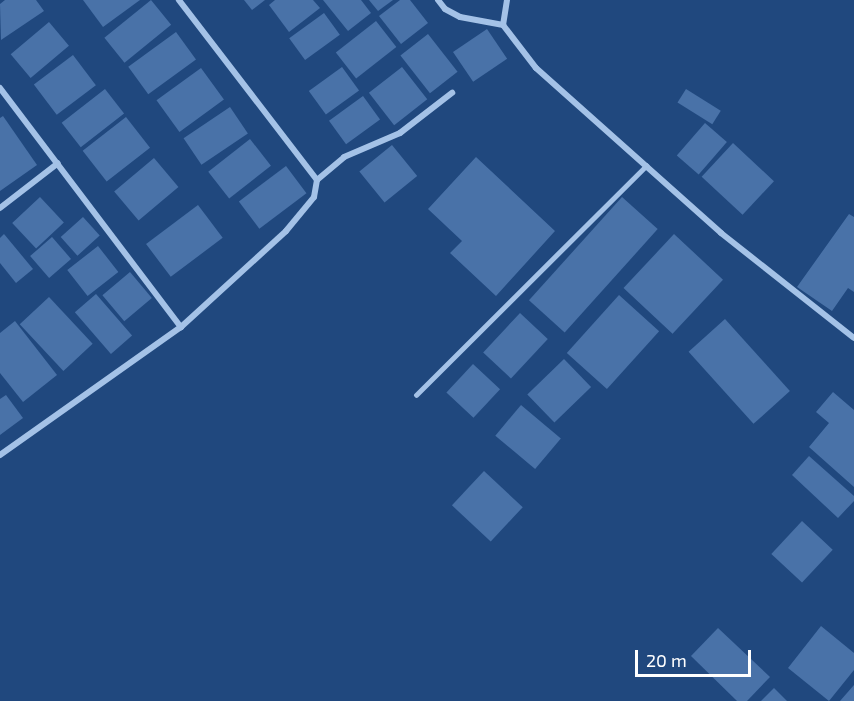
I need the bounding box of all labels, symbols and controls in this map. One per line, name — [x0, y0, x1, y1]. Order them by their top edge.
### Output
scale bar — [638, 638, 754, 676]
text: 20 m — [646, 649, 687, 671]

